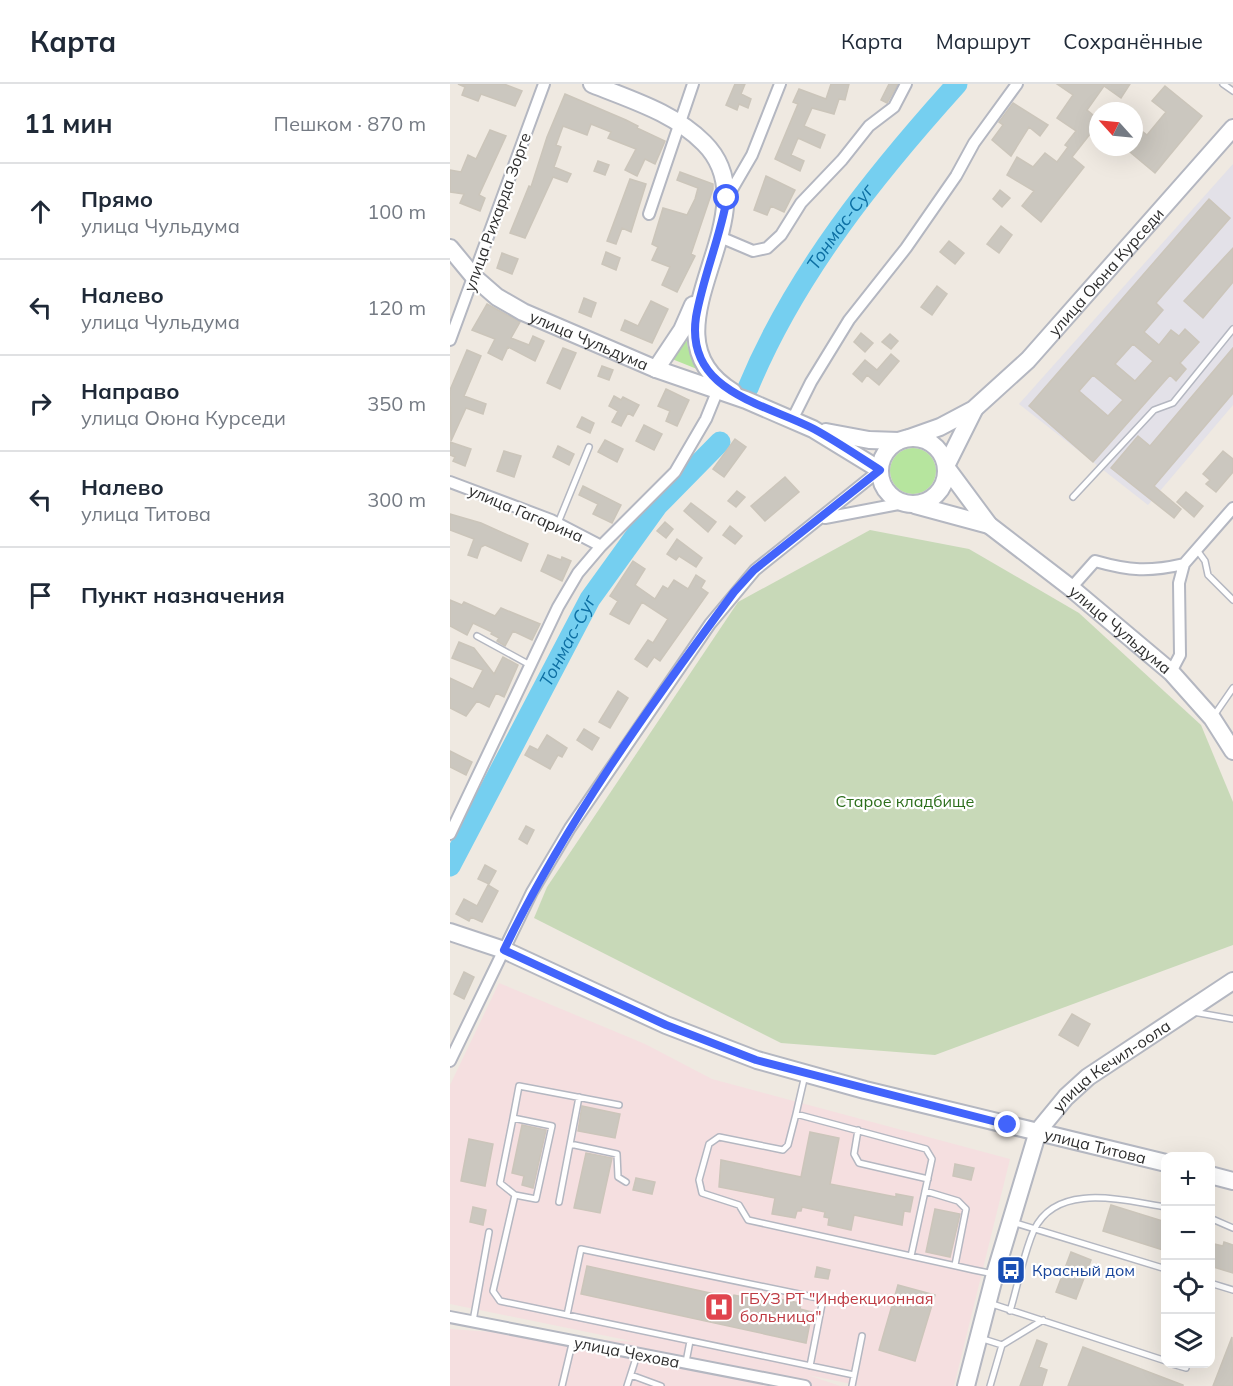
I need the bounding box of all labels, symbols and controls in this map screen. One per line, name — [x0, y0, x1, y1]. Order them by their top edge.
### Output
text: Карта — [30, 24, 116, 59]
text: Карта — [841, 28, 903, 54]
text: Маршрут — [936, 28, 1030, 54]
text: Сохранённые — [1063, 28, 1203, 54]
north arrow — [1089, 102, 1143, 156]
text: 11 мин — [24, 107, 113, 140]
text: Пешком · 870 m — [274, 111, 426, 136]
street label: улица Рихарда Зорге — [459, 130, 535, 294]
water label: Тонмас-Суг — [801, 178, 879, 274]
route start — [713, 184, 739, 210]
text: Прямо — [81, 185, 153, 213]
icon: ahead — [24, 195, 57, 228]
text: 100 m — [367, 199, 426, 224]
street label: улица Оюна Курседи — [1044, 204, 1168, 340]
text: улица Чульдума — [81, 213, 240, 238]
text: Налево — [81, 281, 164, 309]
icon: left — [24, 291, 57, 324]
text: 120 m — [367, 295, 426, 320]
street label: улица Чульдума — [527, 306, 651, 375]
text: улица Чульдума — [81, 309, 240, 334]
text: Направо — [81, 377, 179, 405]
icon: right — [24, 387, 57, 420]
text: 350 m — [367, 391, 426, 416]
text: улица Оюна Курседи — [81, 405, 286, 430]
text: Налево — [81, 473, 164, 501]
street label: улица Гагарина — [466, 480, 586, 546]
icon: left — [24, 483, 57, 516]
text: 300 m — [367, 487, 426, 512]
text: улица Титова — [81, 501, 211, 526]
icon: arrive — [24, 579, 57, 612]
text: Пункт назначения — [81, 581, 285, 609]
street label: улица Чульдума — [1065, 581, 1175, 678]
water label: Тонмас-Суг — [534, 590, 601, 691]
park label: Старое кладбище — [836, 791, 975, 811]
street label: улица Кечил-оола — [1048, 1015, 1174, 1116]
route end — [994, 1111, 1020, 1137]
street label: улица Титова — [1042, 1124, 1148, 1168]
map controls — [1161, 1152, 1215, 1368]
button: + — [1161, 1152, 1215, 1206]
button: − — [1161, 1206, 1215, 1260]
bus stop icon: Красный дом — [995, 1254, 1027, 1286]
place label: Красный дом — [1032, 1260, 1135, 1280]
button: locate — [1161, 1260, 1215, 1314]
place label: ГБУЗ РТ "Инфекционная больница" — [740, 1288, 934, 1326]
hospital icon: ГБУЗ РТ "Инфекционная больница" — [703, 1291, 735, 1323]
button: layers — [1161, 1314, 1215, 1368]
street label: улица Чехова — [573, 1332, 681, 1372]

